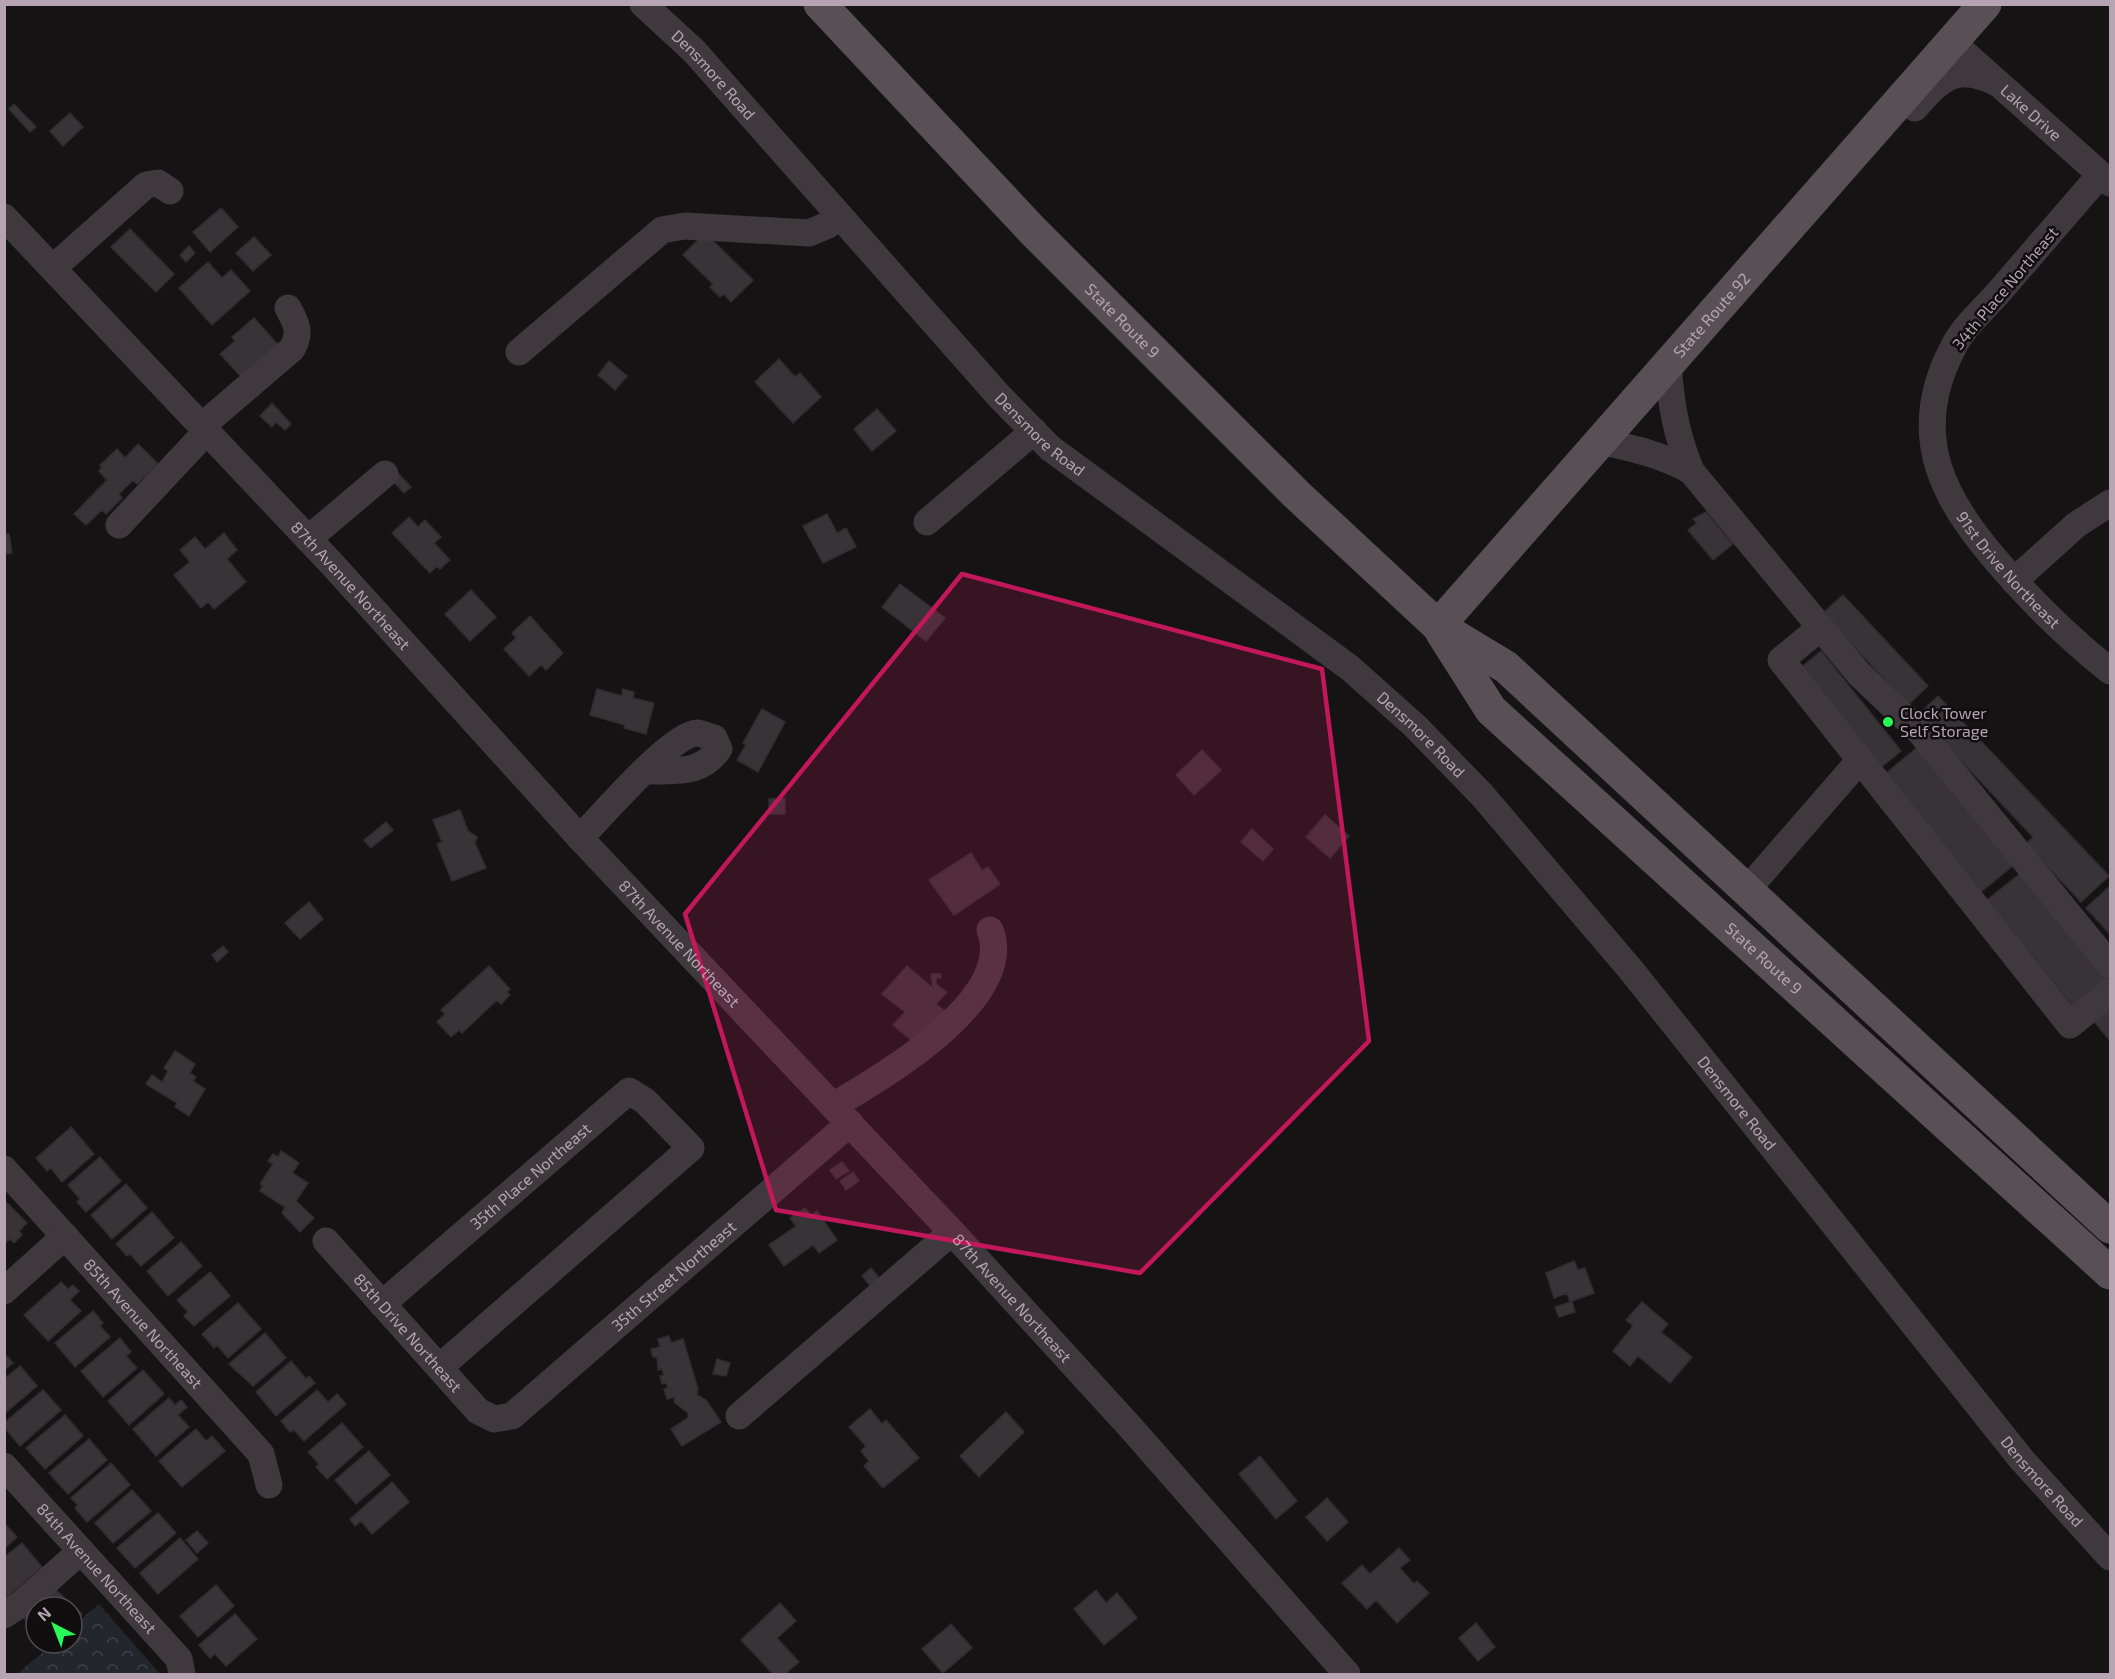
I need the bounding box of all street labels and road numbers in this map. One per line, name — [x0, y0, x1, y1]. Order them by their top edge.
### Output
street label: Densmore Road — [668, 25, 760, 123]
street label: Lake Drive — [1997, 80, 2066, 144]
street label: 34th Place Northeast — [1948, 222, 2061, 353]
street label: State Route 92 — [1669, 269, 1753, 361]
street label: State Route 9 — [1082, 279, 1164, 361]
street label: Densmore Road — [992, 388, 1089, 479]
street label: 91st Drive Northeast — [1953, 507, 2065, 632]
street label: 87th Avenue Northeast — [287, 517, 415, 653]
street label: Densmore Road — [1374, 687, 1469, 781]
street label: 87th Avenue Northeast — [615, 876, 744, 1010]
street label: State Route 9 — [1722, 918, 1807, 998]
street label: Densmore Road — [1694, 1052, 1781, 1154]
street label: 35th Place Northeast — [466, 1118, 594, 1233]
street label: 35th Street Northeast — [607, 1217, 739, 1335]
street label: 87th Avenue Northeast — [949, 1229, 1076, 1366]
street label: 85th Avenue Northeast — [80, 1254, 207, 1392]
street label: 85th Drive Northeast — [350, 1269, 466, 1396]
street label: Densmore Road — [1997, 1432, 2088, 1530]
street label: 84th Avenue Northeast — [33, 1499, 161, 1637]

